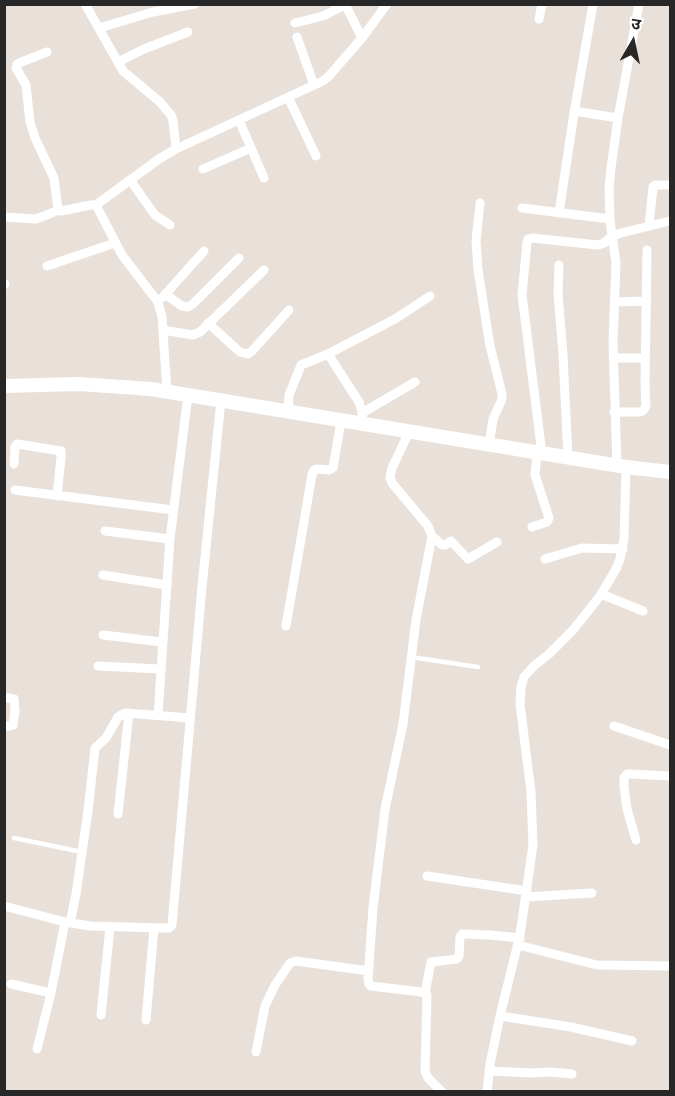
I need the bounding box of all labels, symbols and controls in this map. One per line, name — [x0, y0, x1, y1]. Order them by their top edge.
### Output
north arrow — [603, 12, 663, 72]
text: उ — [630, 15, 642, 33]

